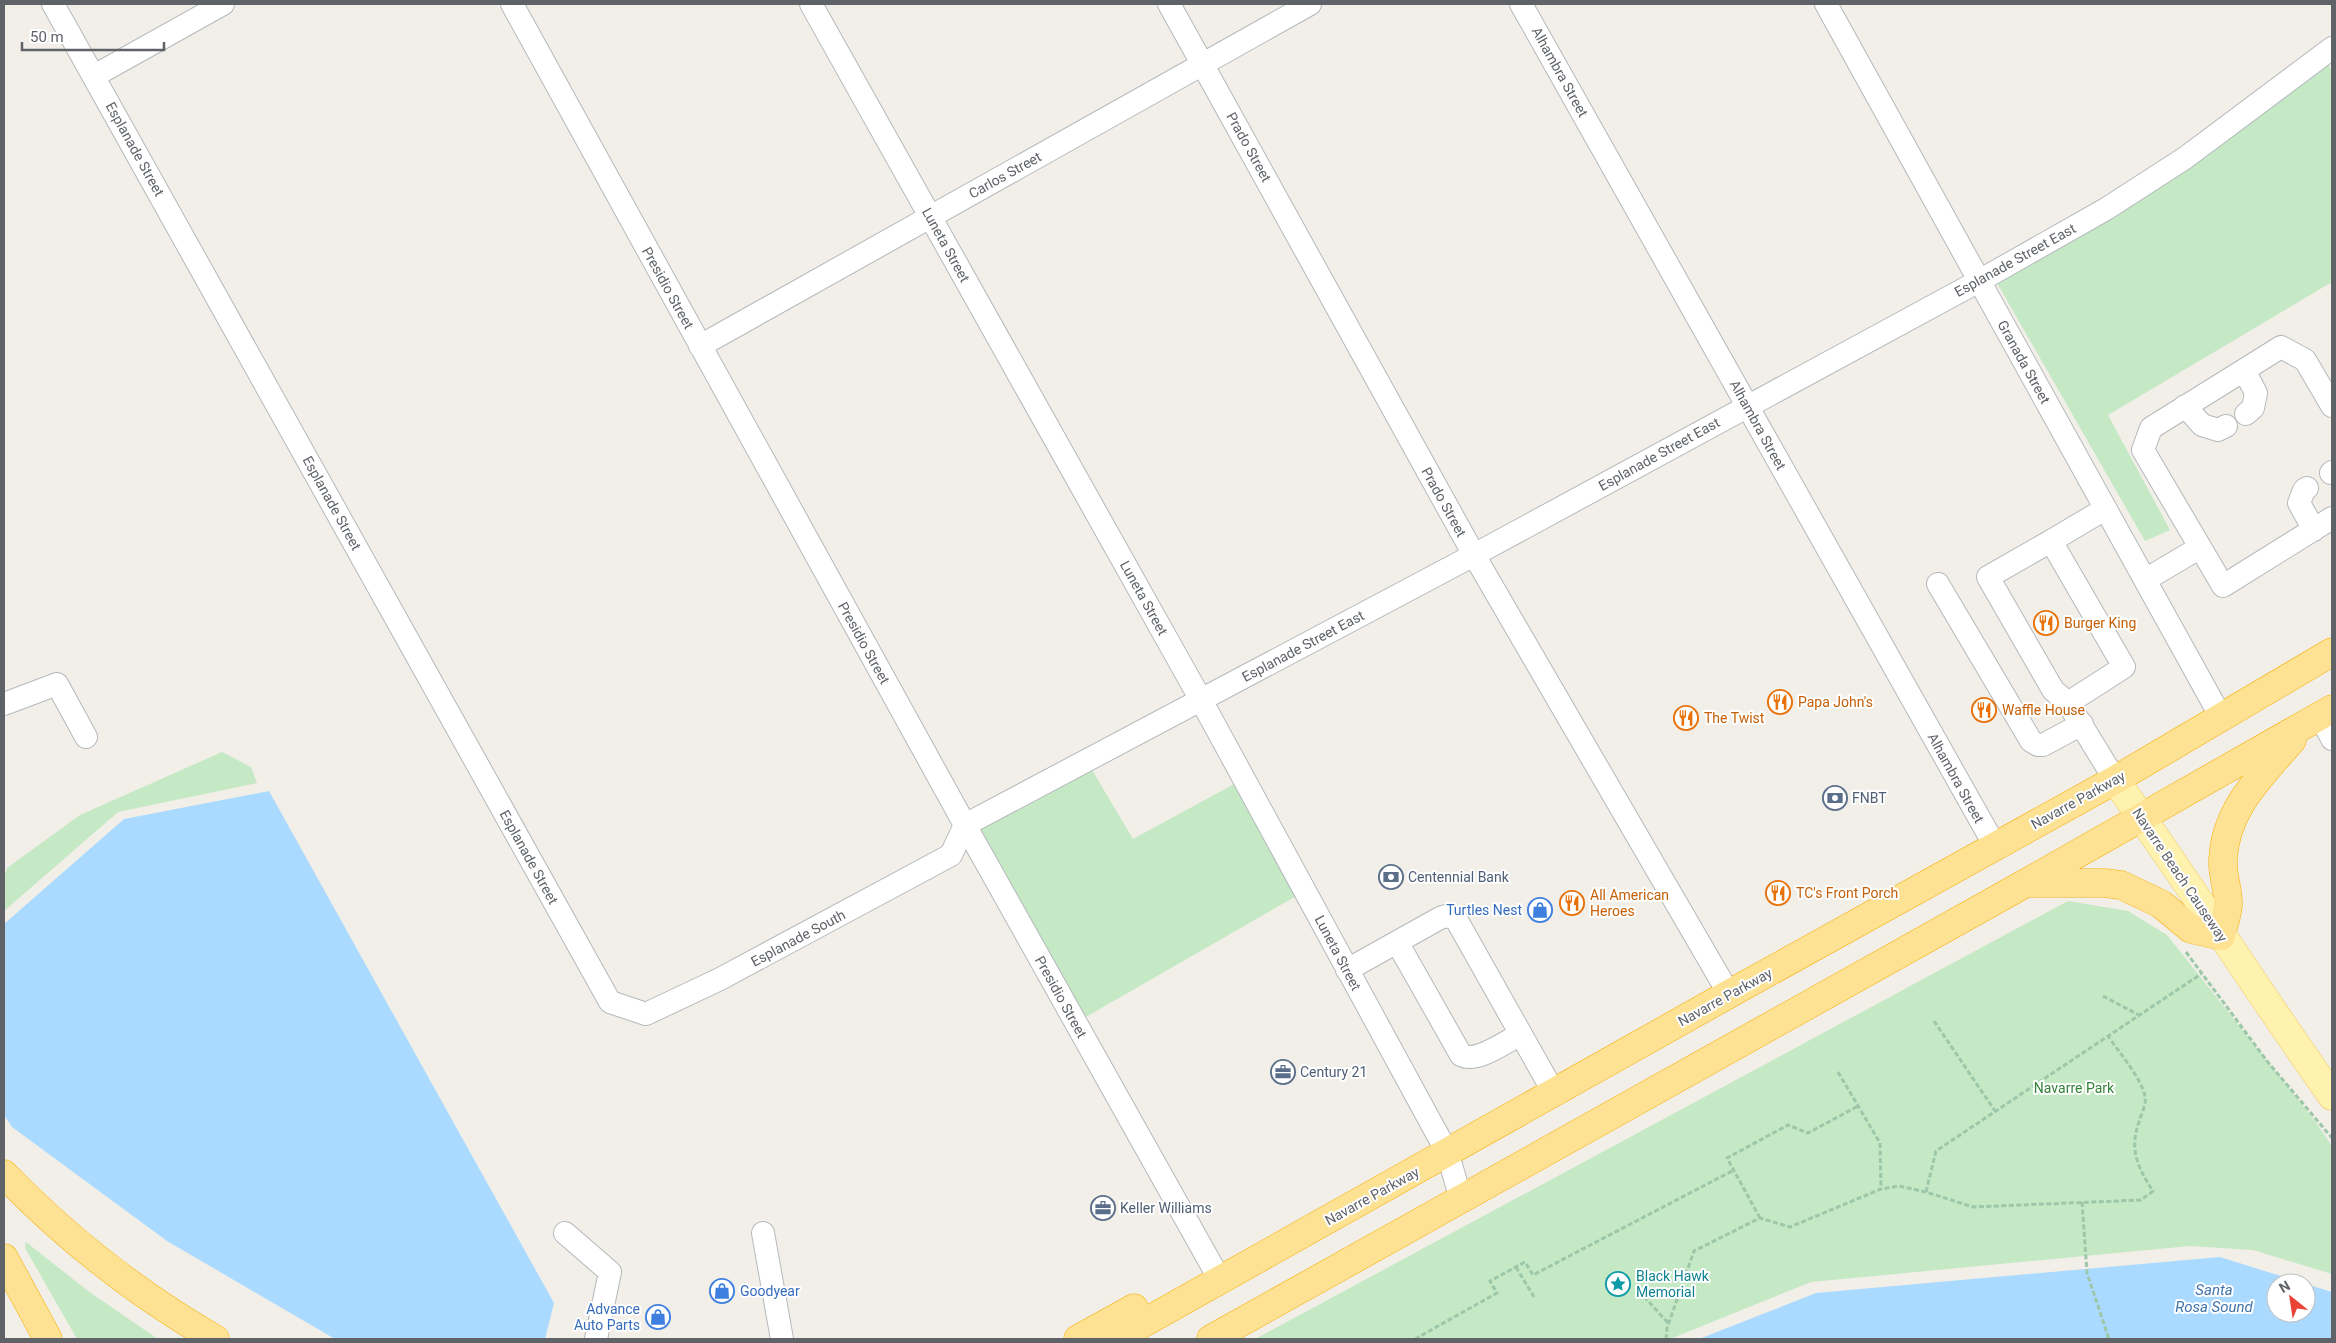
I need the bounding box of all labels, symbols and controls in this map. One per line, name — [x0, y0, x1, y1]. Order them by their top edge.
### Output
scale bar — [22, 20, 165, 52]
street label: Alhambra Street — [1529, 24, 1592, 120]
text: 50 m — [30, 28, 64, 46]
street label: Esplanade Street — [103, 99, 168, 199]
street label: Prado Street — [1223, 109, 1275, 185]
street label: Carlos Street — [966, 148, 1044, 202]
street label: Luneta Street — [919, 205, 973, 285]
street label: Esplanade Street East — [1952, 220, 2079, 300]
street label: Presidio Street — [639, 244, 697, 332]
street label: Granada Street — [1994, 317, 2054, 407]
street label: Alhambra Street — [1727, 377, 1790, 473]
street label: Esplanade Street East — [1596, 414, 1723, 494]
street label: Esplanade Street — [300, 453, 365, 553]
street label: Prado Street — [1418, 464, 1470, 540]
street label: Luneta Street — [1117, 558, 1171, 638]
street label: Presidio Street — [835, 599, 893, 687]
street label: Esplanade Street East — [1239, 607, 1367, 685]
restaurant icon: Burger King — [2033, 610, 2059, 636]
place label: Burger King — [2064, 615, 2136, 631]
restaurant icon: Papa John's — [1767, 689, 1793, 715]
place label: Papa John's — [1798, 694, 1873, 710]
restaurant icon: Waffle House — [1971, 697, 1997, 723]
place label: Waffle House — [2002, 702, 2085, 718]
restaurant icon: The Twist — [1673, 705, 1699, 731]
place label: The Twist — [1704, 710, 1765, 726]
street label: Alhambra Street — [1925, 730, 1988, 826]
street label: Navarre Parkway — [2028, 767, 2128, 832]
bank icon: FNBT — [1822, 785, 1848, 811]
place label: FNBT — [1852, 790, 1887, 806]
street label: Navarre Beach Causeway — [2129, 805, 2231, 945]
street label: Esplanade Street — [497, 807, 562, 907]
bank icon: Centennial Bank — [1378, 864, 1404, 890]
place label: Centennial Bank — [1408, 869, 1510, 885]
restaurant icon: TC's Front Porch — [1765, 880, 1791, 906]
place label: TC's Front Porch — [1796, 885, 1898, 901]
place label: All American Heroes — [1590, 887, 1669, 919]
restaurant icon: All American Heroes — [1559, 890, 1585, 916]
shop icon: Turtles Nest — [1527, 897, 1553, 923]
place label: Turtles Nest — [1446, 902, 1522, 918]
street label: Esplanade South — [748, 906, 848, 970]
street label: Luneta Street — [1312, 913, 1365, 994]
street label: Presidio Street — [1032, 953, 1090, 1041]
street label: Navarre Parkway — [1675, 964, 1775, 1029]
office icon: Century 21 — [1270, 1059, 1296, 1085]
place label: Century 21 — [1300, 1064, 1367, 1080]
park label: Navarre Park — [2034, 1080, 2115, 1096]
street label: Navarre Parkway — [1322, 1163, 1422, 1228]
office icon: Keller Williams — [1090, 1195, 1116, 1221]
place label: Keller Williams — [1120, 1200, 1212, 1216]
place label: Black Hawk Memorial — [1636, 1268, 1710, 1300]
place icon: Black Hawk Memorial — [1605, 1271, 1631, 1297]
north arrow — [2266, 1273, 2316, 1323]
text: N — [2276, 1277, 2293, 1296]
shop icon: Goodyear — [709, 1278, 735, 1304]
water label: Santa Rosa Sound — [2175, 1281, 2254, 1316]
place label: Goodyear — [740, 1283, 800, 1299]
place label: Advance Auto Parts — [574, 1301, 640, 1333]
shop icon: Advance Auto Parts — [645, 1304, 671, 1330]

